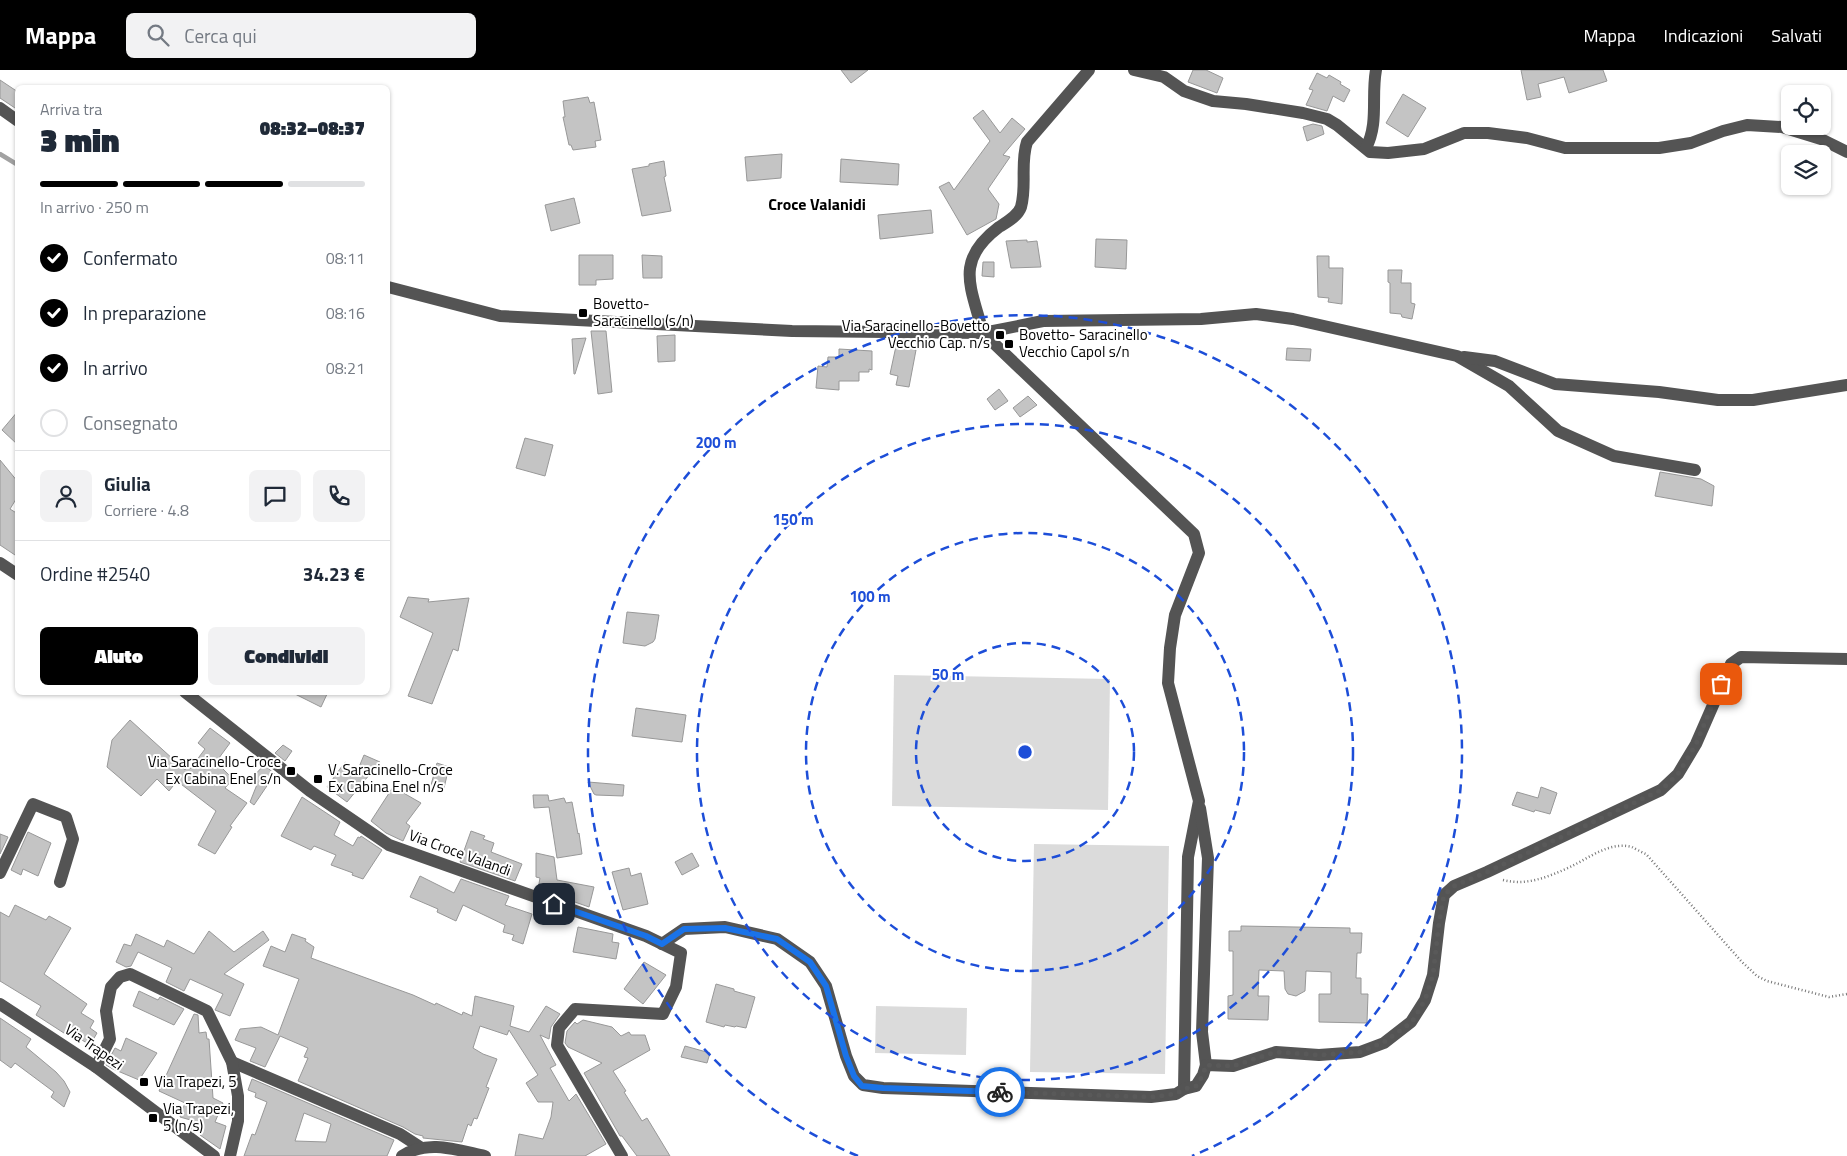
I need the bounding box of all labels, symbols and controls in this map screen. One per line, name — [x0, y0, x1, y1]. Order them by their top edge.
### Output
search box — [126, 13, 476, 58]
text: Mappa — [25, 17, 96, 53]
icon: search — [144, 21, 172, 49]
text: Cerca qui — [184, 21, 257, 50]
text: Mappa — [1583, 22, 1636, 49]
text: Indicazioni — [1664, 22, 1743, 49]
text: Salvati — [1771, 22, 1822, 49]
map controls — [1781, 85, 1831, 195]
button: locate — [1781, 85, 1831, 135]
text: Arriva tra — [40, 97, 102, 121]
text: 08:32–08:37 — [260, 113, 365, 142]
text: 3 min — [40, 116, 120, 164]
button: layers — [1781, 145, 1831, 195]
district label: Croce Valanidi — [768, 192, 866, 216]
text: In arrivo · 250 m — [40, 195, 149, 219]
text: Confermato — [83, 243, 178, 272]
icon: check — [40, 244, 68, 272]
text: 08:11 — [326, 246, 365, 270]
place label: Bovetto- Saracinello (s/n) — [593, 292, 694, 332]
text: In preparazione — [83, 298, 206, 327]
icon: check — [40, 299, 68, 327]
text: 08:16 — [326, 301, 365, 325]
marker: Bovetto- Saracinello (s/n) — [577, 307, 589, 319]
place label: Via Saracinello-Bovetto Vecchio Cap. n/s — [842, 314, 990, 354]
place label: Bovetto- Saracinello Vecchio Capol s/n — [1019, 323, 1148, 363]
marker: Via Saracinello-Bovetto Vecchio Cap. n/s — [994, 329, 1006, 341]
marker: Bovetto- Saracinello Vecchio Capol s/n — [1003, 338, 1015, 350]
text: In arrivo — [83, 353, 148, 382]
icon: check — [40, 354, 68, 382]
text: 08:21 — [326, 356, 365, 380]
text: Consegnato — [83, 408, 178, 437]
text: 200 m — [695, 431, 737, 454]
text: Giulia — [104, 469, 151, 498]
button: person — [40, 470, 92, 522]
button: chat — [249, 470, 301, 522]
button: phone — [313, 470, 365, 522]
text: Corriere · 4.8 — [104, 498, 189, 522]
text: 150 m — [772, 508, 814, 531]
text: Ordine #2540 — [40, 559, 150, 588]
text: 34.23 € — [303, 559, 365, 588]
text: 100 m — [849, 585, 891, 608]
button: Aiuto — [40, 627, 198, 685]
button: Condividi — [208, 627, 365, 685]
text: 50 m — [932, 663, 964, 686]
pin — [1700, 663, 1742, 705]
icon: bag — [1707, 670, 1735, 698]
centre of rings — [1016, 743, 1034, 761]
place label: Via Saracinello-Croce Ex Cabina Enel s/n — [148, 750, 281, 790]
place label: V. Saracinello-Croce Ex Cabina Enel n/s — [328, 758, 453, 798]
marker: Via Saracinello-Croce Ex Cabina Enel s/n — [285, 765, 297, 777]
marker: V. Saracinello-Croce Ex Cabina Enel n/s — [312, 773, 324, 785]
street label: Via Croce Valandi — [406, 823, 515, 882]
pin — [533, 883, 575, 925]
icon: home — [540, 890, 568, 918]
street label: Via Trapezi — [60, 1018, 129, 1075]
courier — [975, 1067, 1025, 1117]
place label: Via Trapezi, 5 — [154, 1070, 237, 1093]
marker: Via Trapezi, 5 — [138, 1076, 150, 1088]
icon: bike — [986, 1078, 1014, 1106]
place label: Via Trapezi, 5 (n/s) — [163, 1097, 234, 1137]
marker: Via Trapezi, 5 (n/s) — [147, 1112, 159, 1124]

